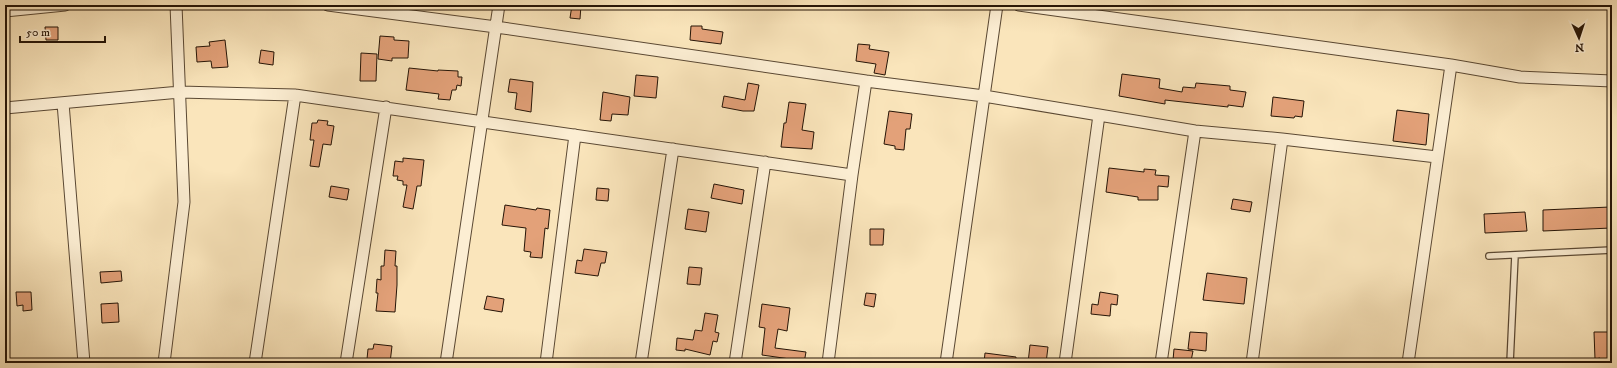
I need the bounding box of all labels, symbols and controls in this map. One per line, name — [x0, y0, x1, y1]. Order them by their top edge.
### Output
scale bar — [20, 18, 105, 44]
north arrow — [1559, 18, 1599, 58]
text: 50 m — [26, 25, 50, 40]
text: N — [1575, 40, 1584, 54]

